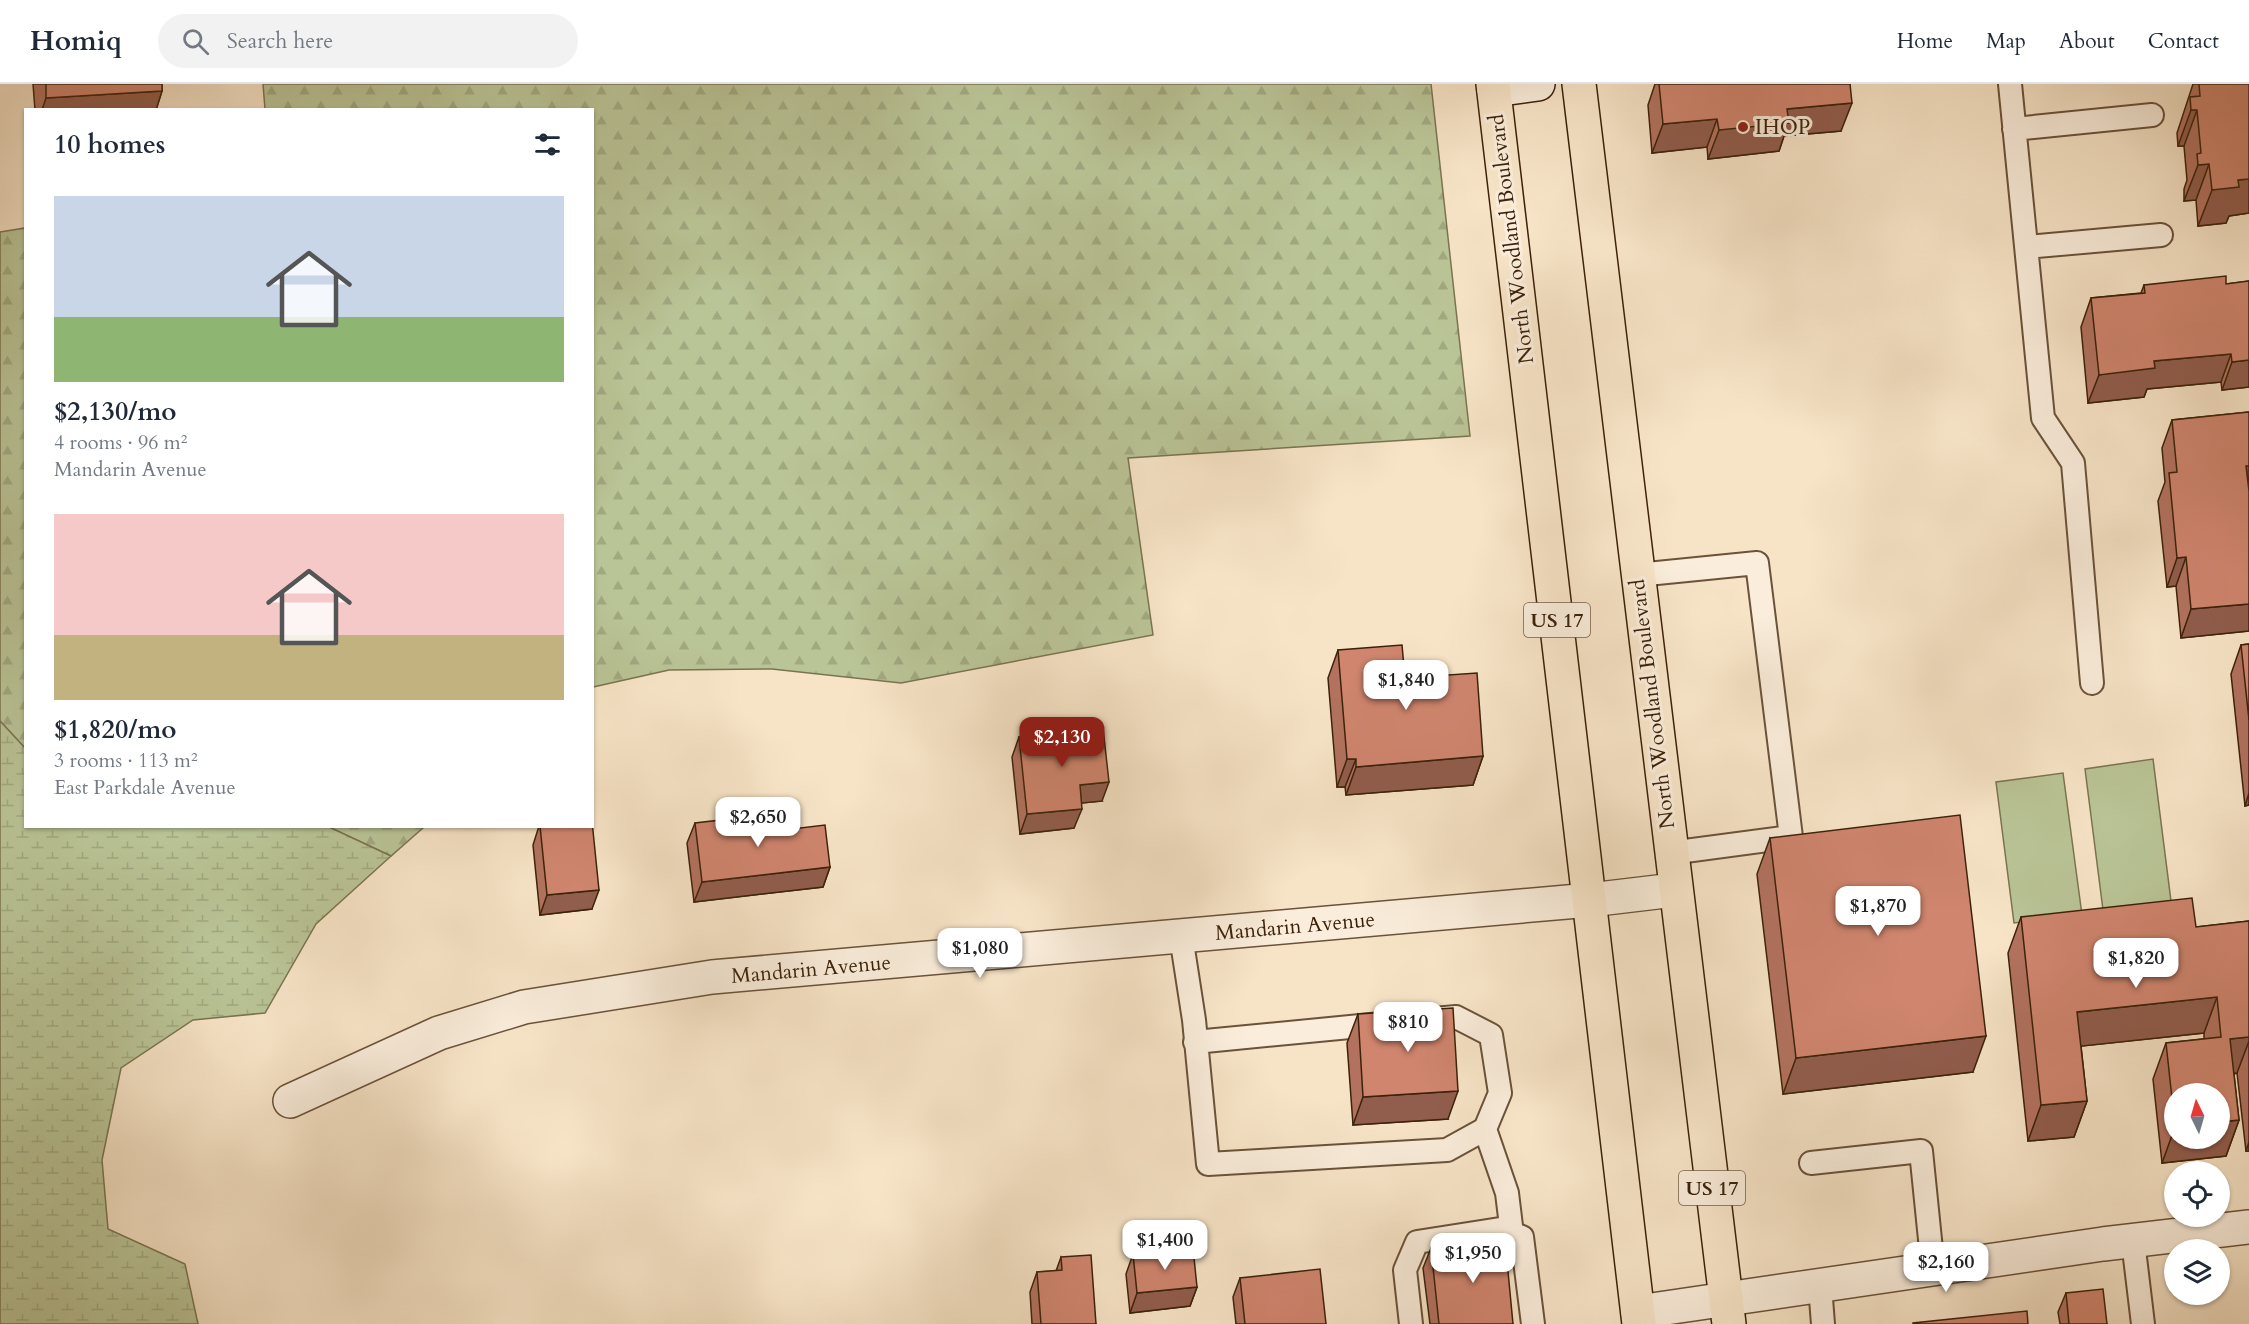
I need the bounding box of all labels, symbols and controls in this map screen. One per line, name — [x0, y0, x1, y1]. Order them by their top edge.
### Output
search box — [158, 14, 578, 68]
text: Homiq — [30, 22, 122, 60]
icon: search — [179, 25, 212, 58]
text: Search here — [227, 26, 333, 56]
text: Home — [1897, 27, 1953, 56]
text: Map — [1986, 27, 2026, 56]
text: About — [2059, 27, 2115, 56]
text: Contact — [2148, 27, 2219, 56]
street label: North Woodland Boulevard — [1482, 112, 1541, 366]
place label: IHOP — [1755, 113, 1810, 142]
marker: IHOP — [1736, 120, 1750, 134]
text: 10 homes — [54, 127, 165, 162]
icon: filters — [531, 128, 564, 161]
icon: home — [255, 235, 363, 343]
text: $2,130/mo — [54, 394, 177, 429]
text: 4 rooms · 96 m² — [54, 429, 187, 456]
text: Mandarin Avenue — [54, 456, 207, 483]
icon: home — [255, 553, 363, 661]
street label: North Woodland Boulevard — [1623, 577, 1682, 831]
road number: US 17 — [1524, 603, 1590, 637]
pin: $1,840 — [1357, 660, 1455, 711]
text: $1,840 — [1377, 666, 1435, 693]
text: $1,820/mo — [54, 712, 177, 747]
pin: $2,130 — [1013, 717, 1111, 768]
text: $2,130 — [1033, 723, 1091, 750]
text: 3 rooms · 113 m² — [54, 747, 198, 774]
text: East Parkdale Avenue — [54, 774, 236, 801]
pin: $2,650 — [709, 797, 807, 848]
text: $2,650 — [729, 803, 787, 830]
pin: $1,870 — [1829, 886, 1927, 937]
text: $1,870 — [1849, 892, 1907, 919]
street label: Mandarin Avenue — [1214, 905, 1376, 948]
pin: $1,080 — [931, 928, 1029, 979]
text: $1,080 — [951, 934, 1009, 961]
pin: $1,820 — [2087, 938, 2185, 989]
text: $1,820 — [2107, 944, 2165, 971]
street label: Mandarin Avenue — [730, 948, 892, 991]
pin: $810 — [1372, 1002, 1444, 1053]
text: $810 — [1388, 1008, 1428, 1035]
north arrow — [2164, 1083, 2230, 1149]
map controls — [2164, 1083, 2230, 1305]
button: locate — [2164, 1161, 2230, 1227]
road number: US 17 — [1679, 1171, 1745, 1205]
pin: $1,400 — [1116, 1220, 1214, 1271]
text: $1,400 — [1136, 1226, 1194, 1253]
pin: $1,950 — [1424, 1233, 1522, 1284]
text: $1,950 — [1444, 1239, 1502, 1266]
button: layers — [2164, 1239, 2230, 1305]
pin: $2,160 — [1897, 1242, 1995, 1293]
text: $2,160 — [1917, 1248, 1975, 1275]

